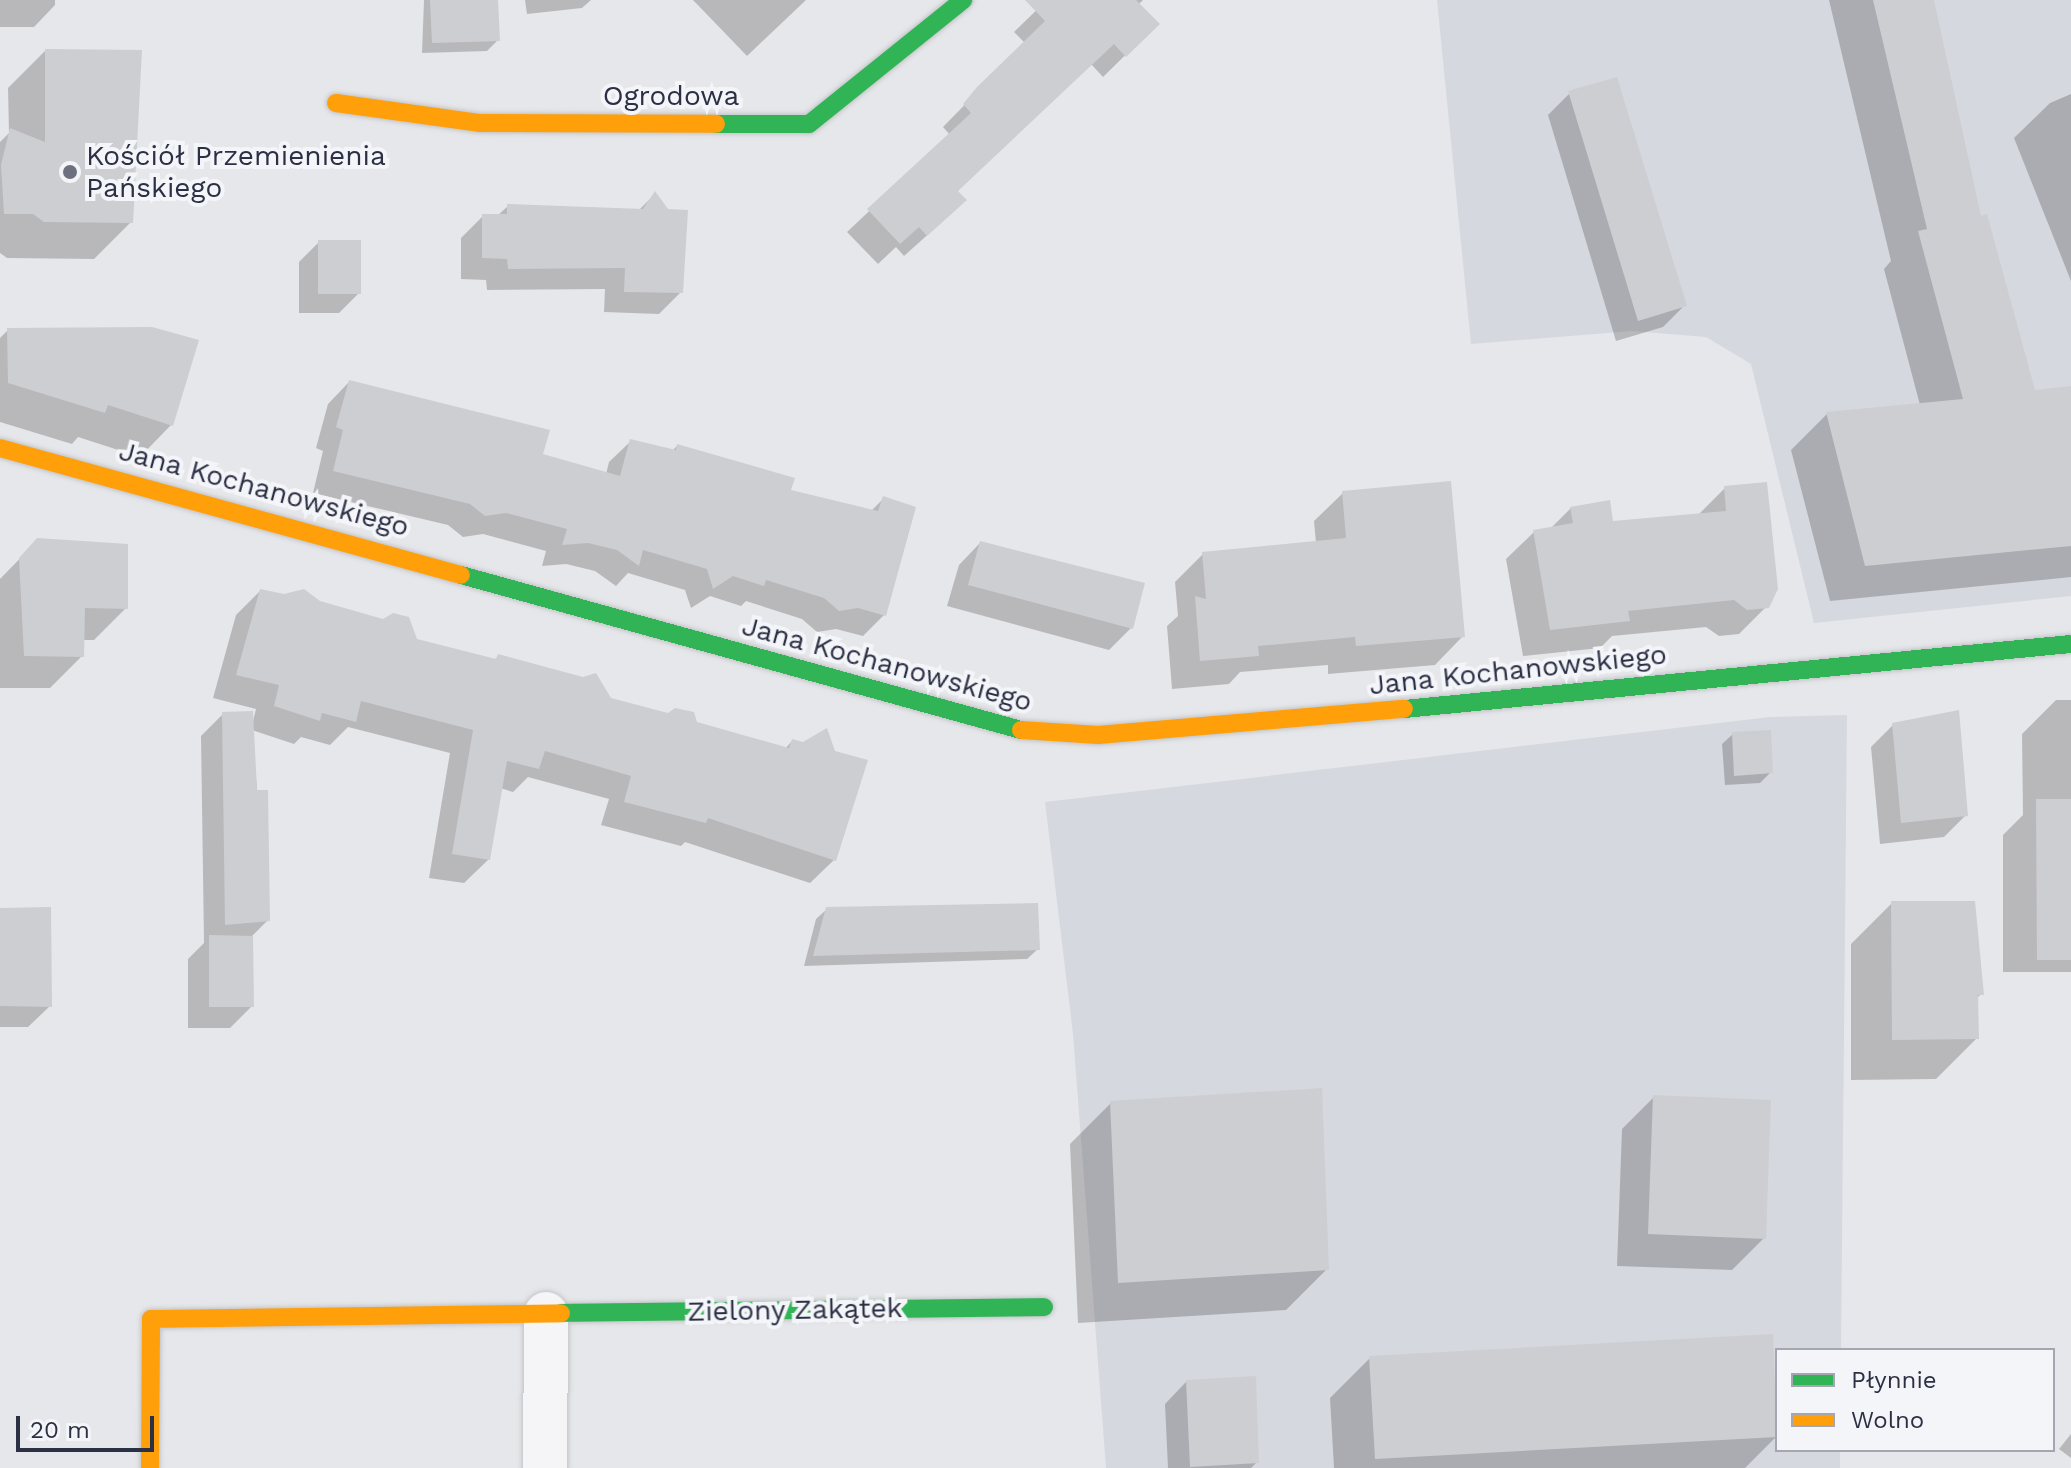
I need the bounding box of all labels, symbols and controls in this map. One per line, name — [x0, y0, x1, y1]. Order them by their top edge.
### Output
street label: Ogrodowa — [603, 79, 739, 113]
place label: Kościół Przemienienia Pańskiego — [86, 139, 386, 205]
marker: Kościół Przemienienia Pańskiego — [61, 163, 79, 181]
street label: Jana Kochanowskiego — [115, 434, 413, 544]
street label: Jana Kochanowskiego — [738, 609, 1036, 719]
street label: Jana Kochanowskiego — [1367, 638, 1669, 702]
street label: Zielony Zakątek — [687, 1291, 903, 1329]
legend — [1775, 1348, 2055, 1452]
text: Płynnie — [1851, 1366, 1937, 1394]
scale bar — [20, 1400, 158, 1450]
text: Wolno — [1851, 1406, 1924, 1434]
text: 20 m — [30, 1416, 90, 1444]

